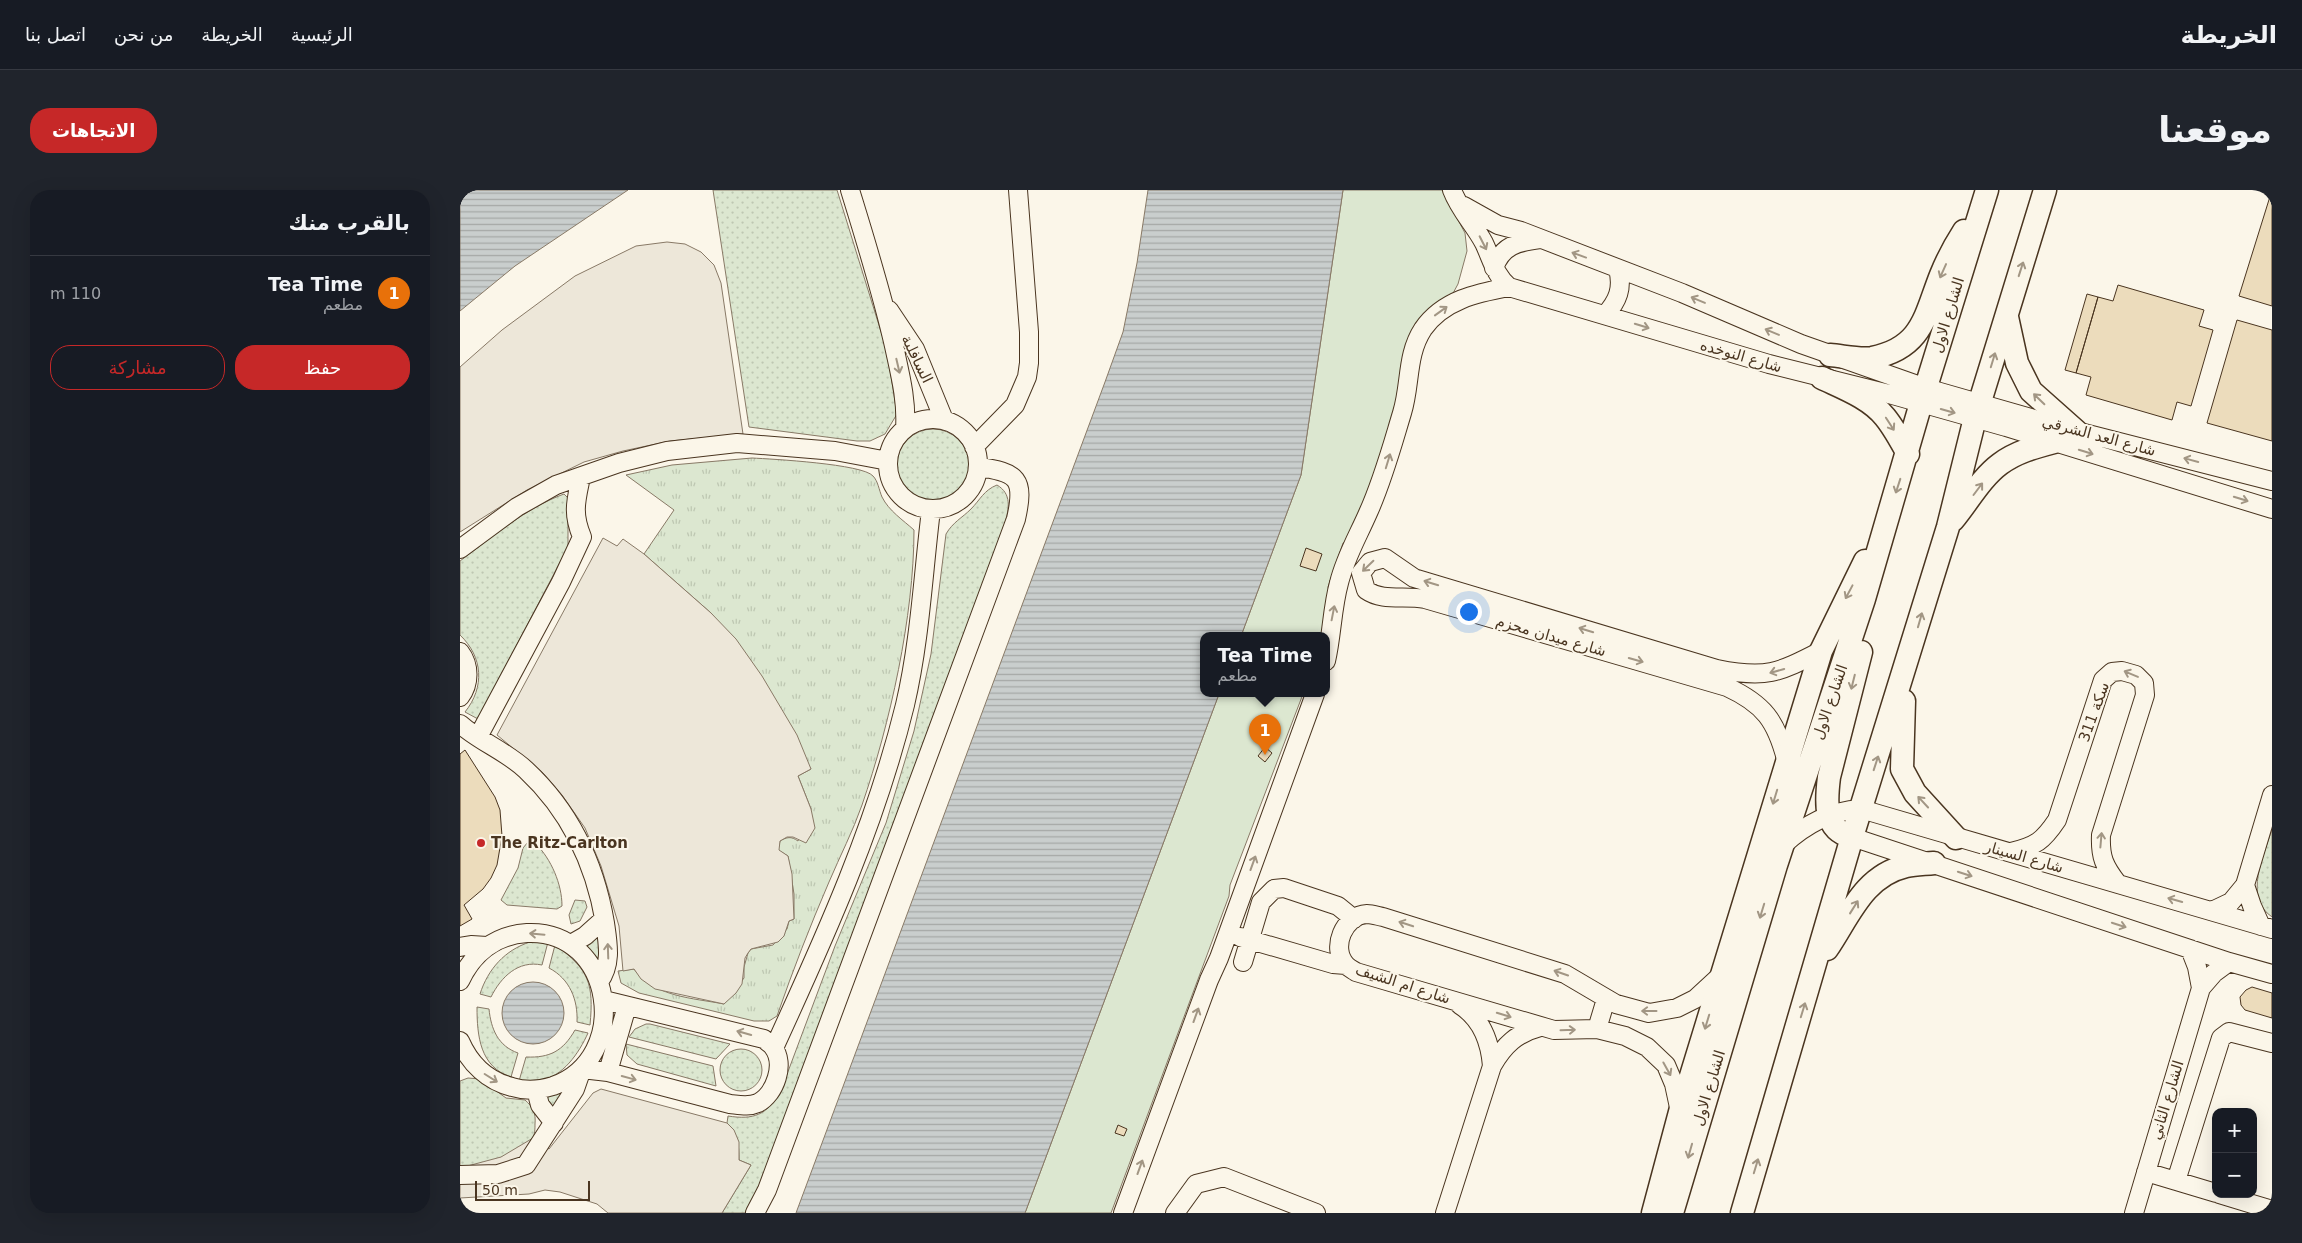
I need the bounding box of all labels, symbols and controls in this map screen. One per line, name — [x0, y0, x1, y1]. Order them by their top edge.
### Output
text: الخريطة — [2181, 21, 2277, 49]
text: اتصل بنا — [25, 24, 86, 45]
text: من نحن — [114, 24, 173, 45]
text: الخريطة — [201, 24, 263, 45]
text: الرئيسية — [291, 24, 353, 45]
button: الاتجاهات — [30, 108, 157, 153]
text: موقعنا — [2158, 110, 2272, 150]
text: بالقرب منك — [289, 211, 410, 235]
one-way arrow — [1478, 235, 1488, 250]
one-way arrow — [1572, 250, 1587, 259]
one-way arrow — [2017, 261, 2027, 277]
one-way arrow — [1938, 263, 1948, 278]
text: Tea Time — [268, 273, 363, 295]
street label: الشارع الاول — [1928, 275, 1968, 355]
text: 110 m — [50, 284, 101, 303]
text: 1 — [388, 284, 400, 303]
text: مطعم — [323, 295, 363, 314]
one-way arrow — [1691, 295, 1706, 305]
one-way arrow — [1434, 306, 1448, 316]
one-way arrow — [1633, 322, 1649, 332]
one-way arrow — [1765, 326, 1780, 336]
street label: السافلية — [898, 332, 936, 386]
street label: شارع النوخده — [1698, 336, 1784, 376]
button: مشاركة — [50, 345, 225, 390]
button: حفظ — [235, 345, 410, 390]
one-way arrow — [1988, 352, 1998, 368]
one-way arrow — [894, 357, 903, 373]
one-way arrow — [2033, 393, 2046, 405]
one-way arrow — [1939, 407, 1955, 416]
street label: شارع العد الشرقي — [2040, 412, 2158, 461]
one-way arrow — [1885, 417, 1895, 431]
one-way arrow — [2077, 447, 2093, 457]
one-way arrow — [1383, 453, 1393, 469]
one-way arrow — [2183, 455, 2199, 464]
one-way arrow — [1892, 477, 1902, 493]
one-way arrow — [1973, 482, 1983, 496]
one-way arrow — [2233, 495, 2249, 505]
one-way arrow — [1361, 560, 1374, 572]
one-way arrow — [1423, 578, 1439, 588]
one-way arrow — [1844, 584, 1854, 599]
your location — [1456, 599, 1482, 625]
one-way arrow — [1329, 605, 1338, 621]
street label: شارع ميدان محزم — [1494, 612, 1608, 660]
one-way arrow — [1916, 612, 1926, 628]
one-way arrow — [1579, 624, 1595, 634]
popup — [1200, 632, 1330, 697]
text: Tea Time — [1218, 644, 1312, 666]
one-way arrow — [1627, 656, 1643, 666]
street label: الشارع الاول — [1809, 662, 1851, 742]
text: مطعم — [1218, 666, 1258, 685]
one-way arrow — [1769, 667, 1785, 677]
one-way arrow — [2124, 669, 2139, 679]
one-way arrow — [1848, 673, 1857, 689]
street label: سكة 311 — [2075, 680, 2113, 744]
pin: 1 — [1249, 714, 1281, 755]
one-way arrow — [1871, 755, 1881, 771]
one-way arrow — [1769, 789, 1779, 805]
one-way arrow — [1917, 795, 1929, 808]
one-way arrow — [2096, 832, 2106, 848]
place label: The Ritz-Carlton — [491, 834, 628, 852]
marker: The Ritz-Carlton — [475, 837, 487, 849]
street label: شارع السينار — [1982, 837, 2065, 877]
one-way arrow — [1249, 856, 1258, 871]
one-way arrow — [1957, 869, 1973, 879]
one-way arrow — [2167, 895, 2183, 905]
one-way arrow — [1849, 900, 1859, 914]
one-way arrow — [1757, 903, 1767, 919]
one-way arrow — [1399, 919, 1415, 928]
one-way arrow — [2111, 921, 2126, 930]
one-way arrow — [529, 929, 545, 939]
one-way arrow — [603, 944, 612, 960]
street label: شارع ام الشيف — [1353, 960, 1453, 1008]
one-way arrow — [1554, 968, 1569, 977]
one-way arrow — [1798, 1003, 1808, 1019]
one-way arrow — [1642, 1006, 1658, 1016]
one-way arrow — [1192, 1008, 1201, 1023]
one-way arrow — [1496, 1011, 1512, 1021]
one-way arrow — [1702, 1013, 1712, 1029]
one-way arrow — [1560, 1025, 1576, 1035]
one-way arrow — [737, 1028, 753, 1038]
street label: الشارع الاول — [1689, 1048, 1729, 1128]
street label: الشارع الثاني — [2146, 1058, 2189, 1142]
one-way arrow — [1662, 1062, 1672, 1077]
one-way arrow — [483, 1073, 497, 1083]
one-way arrow — [621, 1073, 637, 1083]
map controls — [2212, 1108, 2257, 1198]
button: + — [2212, 1108, 2257, 1153]
one-way arrow — [1684, 1142, 1694, 1158]
button: − — [2212, 1153, 2257, 1198]
one-way arrow — [1752, 1159, 1762, 1175]
one-way arrow — [1136, 1160, 1145, 1175]
scale bar — [475, 1178, 590, 1201]
text: 50 m — [482, 1182, 518, 1198]

